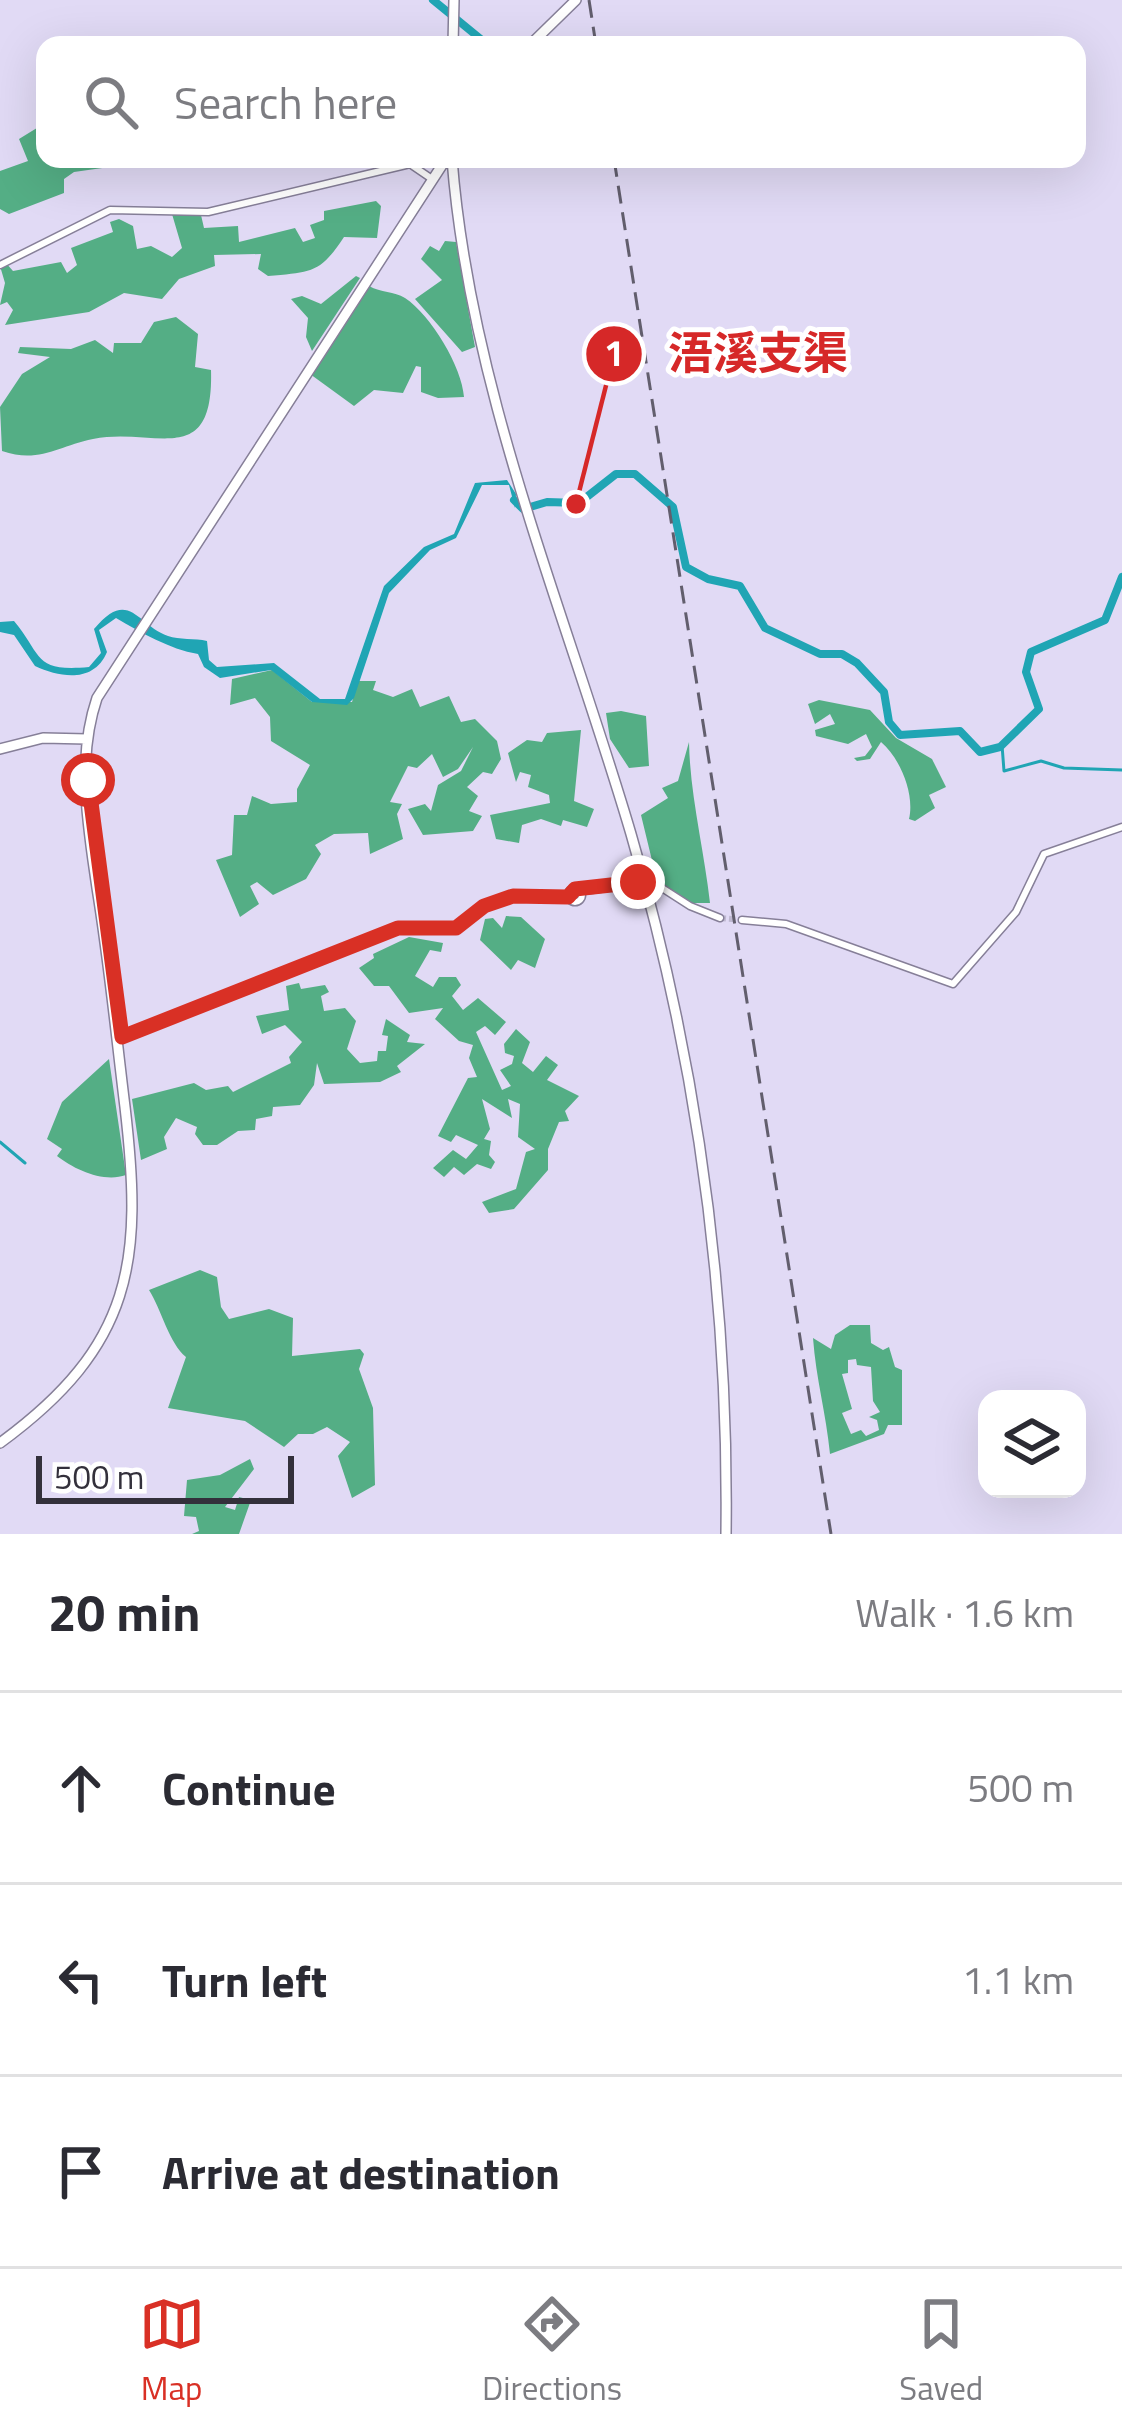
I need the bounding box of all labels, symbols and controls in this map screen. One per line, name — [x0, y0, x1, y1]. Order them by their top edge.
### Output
search box — [36, 36, 1086, 168]
text: Search here — [174, 68, 397, 136]
icon: search — [78, 69, 144, 135]
callout: 浯溪支渠 — [584, 313, 872, 394]
text: 浯溪支渠 — [668, 318, 848, 386]
text: 1 — [604, 325, 624, 380]
route start — [61, 753, 115, 807]
route end — [611, 855, 665, 909]
map controls — [978, 1390, 1086, 1498]
button: layers — [978, 1390, 1086, 1498]
scale bar — [36, 1450, 294, 1503]
text: 500 m — [54, 1452, 144, 1502]
text: 20 min — [48, 1573, 201, 1651]
text: Walk · 1.6 km — [855, 1583, 1074, 1642]
text: Continue — [162, 1754, 336, 1822]
icon: ahead — [48, 1755, 114, 1821]
text: 500 m — [967, 1758, 1074, 1817]
text: Turn left — [162, 1946, 327, 2014]
icon: left — [48, 1947, 114, 2013]
text: 1.1 km — [962, 1950, 1074, 2009]
text: Arrive at destination — [162, 2138, 560, 2206]
icon: arrive — [48, 2139, 114, 2205]
tab: Map — [139, 2291, 205, 2413]
tab: Directions — [482, 2291, 622, 2413]
tab: Saved — [899, 2291, 983, 2413]

